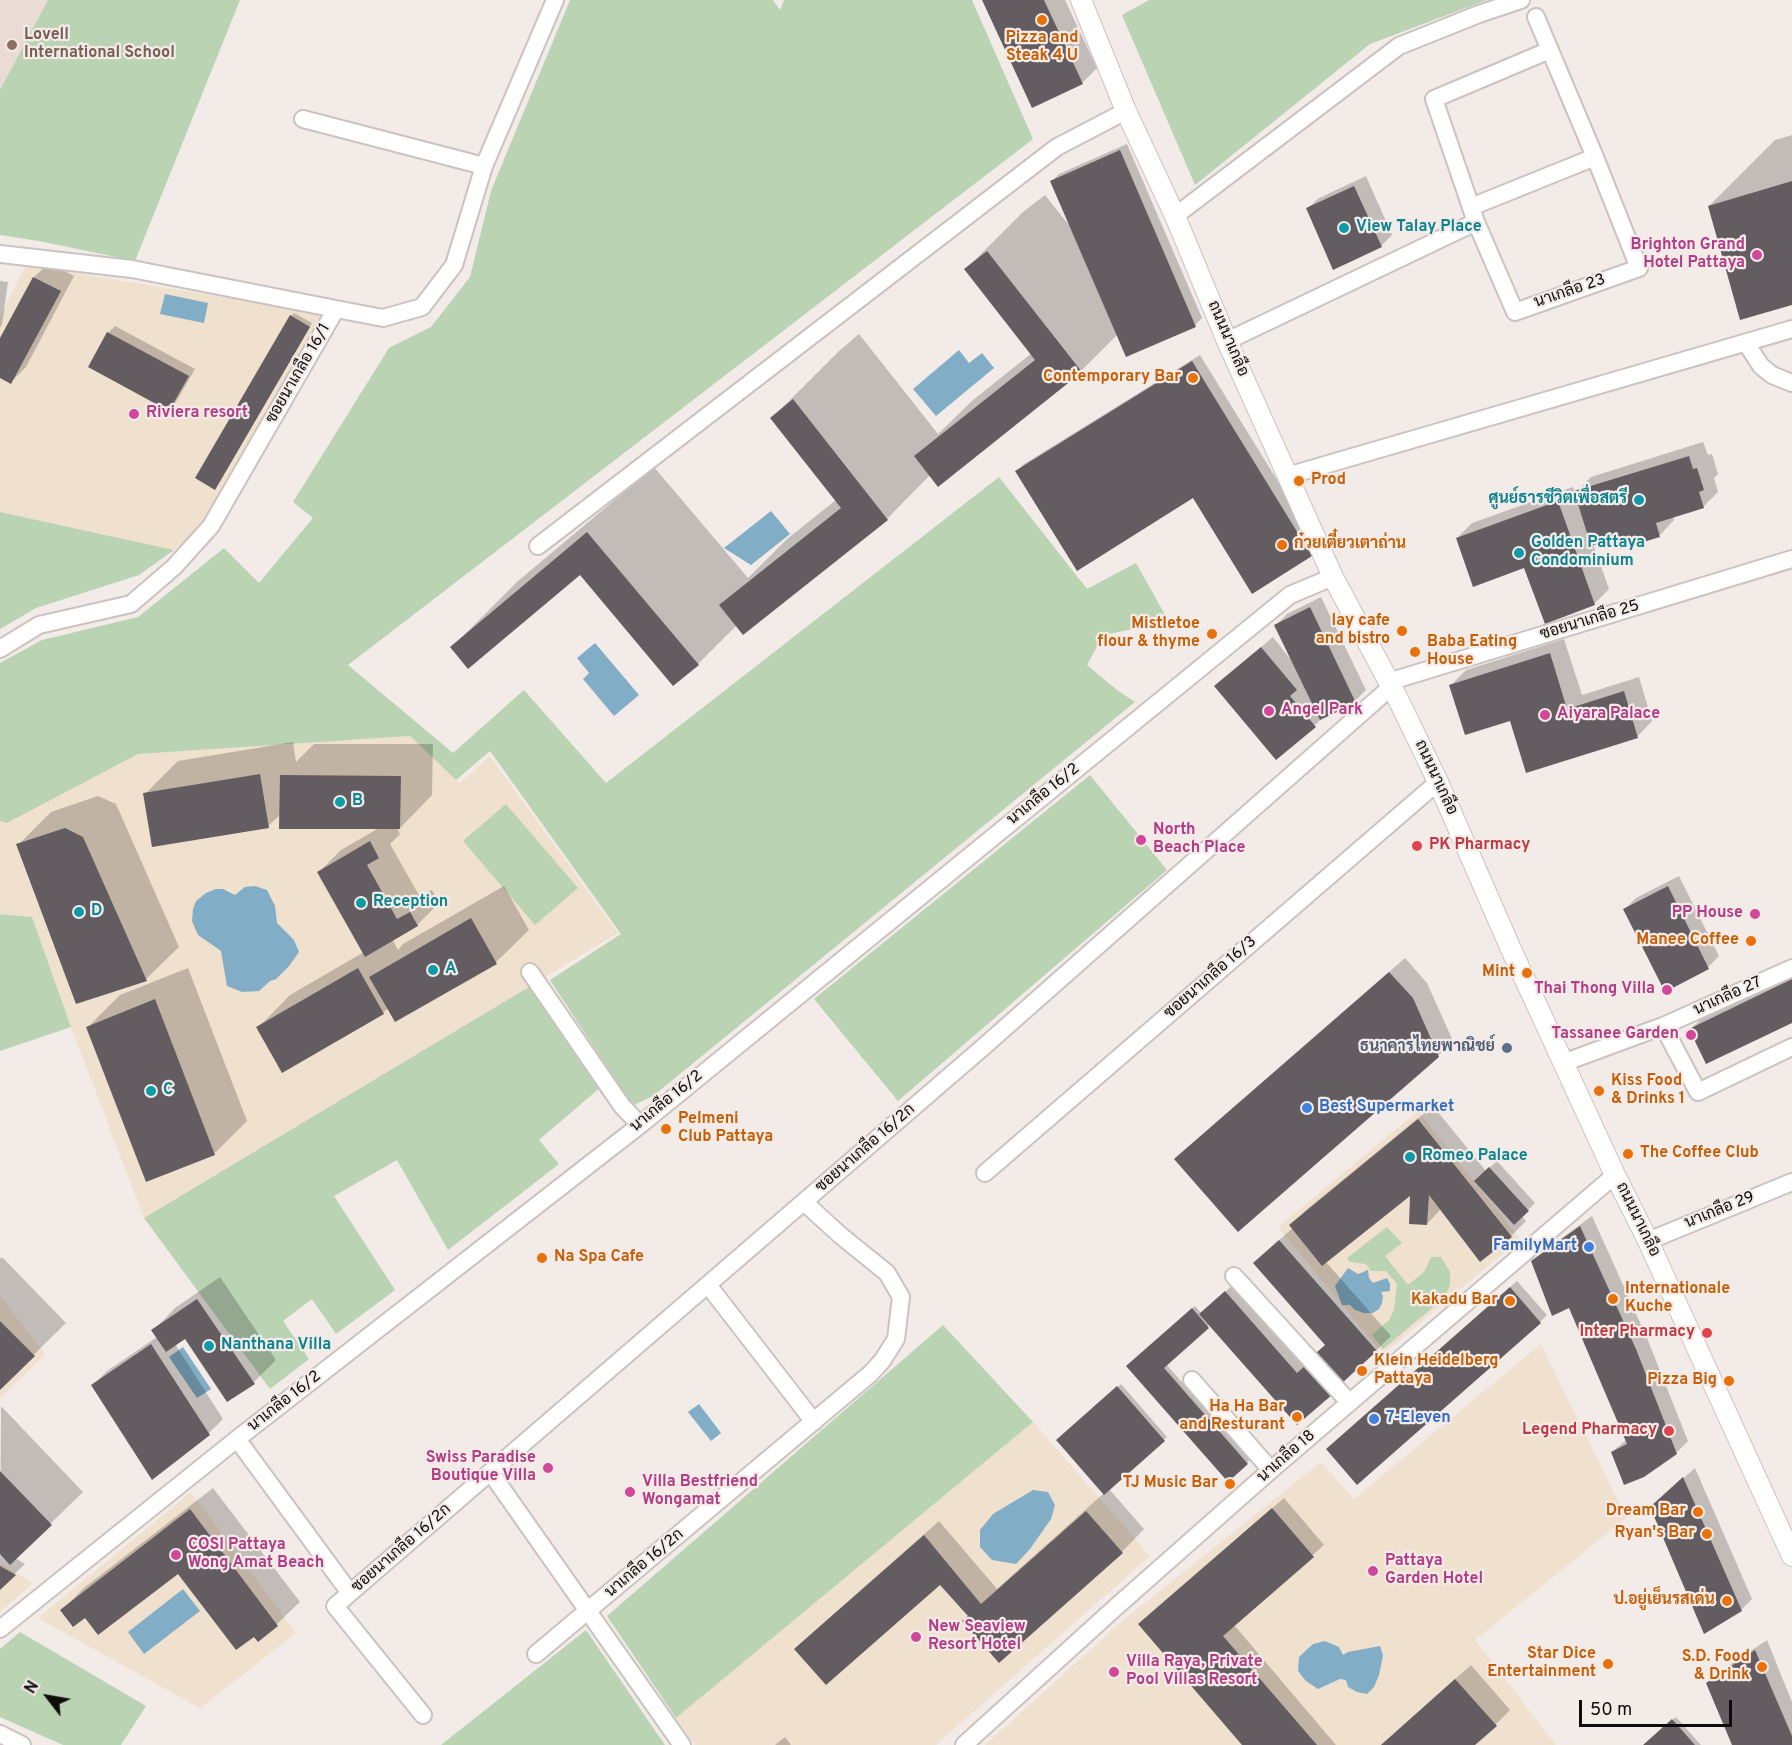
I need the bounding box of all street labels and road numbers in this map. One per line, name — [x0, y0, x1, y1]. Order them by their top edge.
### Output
street label: นาเกลือ 23 — [1532, 271, 1608, 313]
street label: ถนนนาเกลือ — [1202, 298, 1252, 380]
street label: ซอยนาเกลือ 16/1 — [263, 321, 335, 427]
street label: ซอยนาเกลือ 25 — [1538, 597, 1642, 645]
street label: ถนนนาเกลือ — [1409, 737, 1461, 819]
street label: นาเกลือ 16/2 — [1004, 760, 1084, 830]
street label: ซอยนาเกลือ 16/3 — [1161, 933, 1261, 1023]
street label: นาเกลือ 27 — [1691, 973, 1765, 1021]
street label: นาเกลือ 16/2 — [627, 1067, 707, 1137]
street label: ซอยนาเกลือ 16/2ก — [812, 1101, 920, 1197]
street label: ถนนนาเกลือ — [1611, 1180, 1663, 1260]
street label: นาเกลือ 29 — [1682, 1188, 1758, 1234]
street label: นาเกลือ 16/2 — [245, 1367, 325, 1437]
street label: นาเกลือ 18 — [1254, 1427, 1320, 1487]
street label: ซอยนาเกลือ 16/2ก — [348, 1501, 456, 1597]
street label: นาเกลือ 16/2ก — [602, 1525, 688, 1603]

